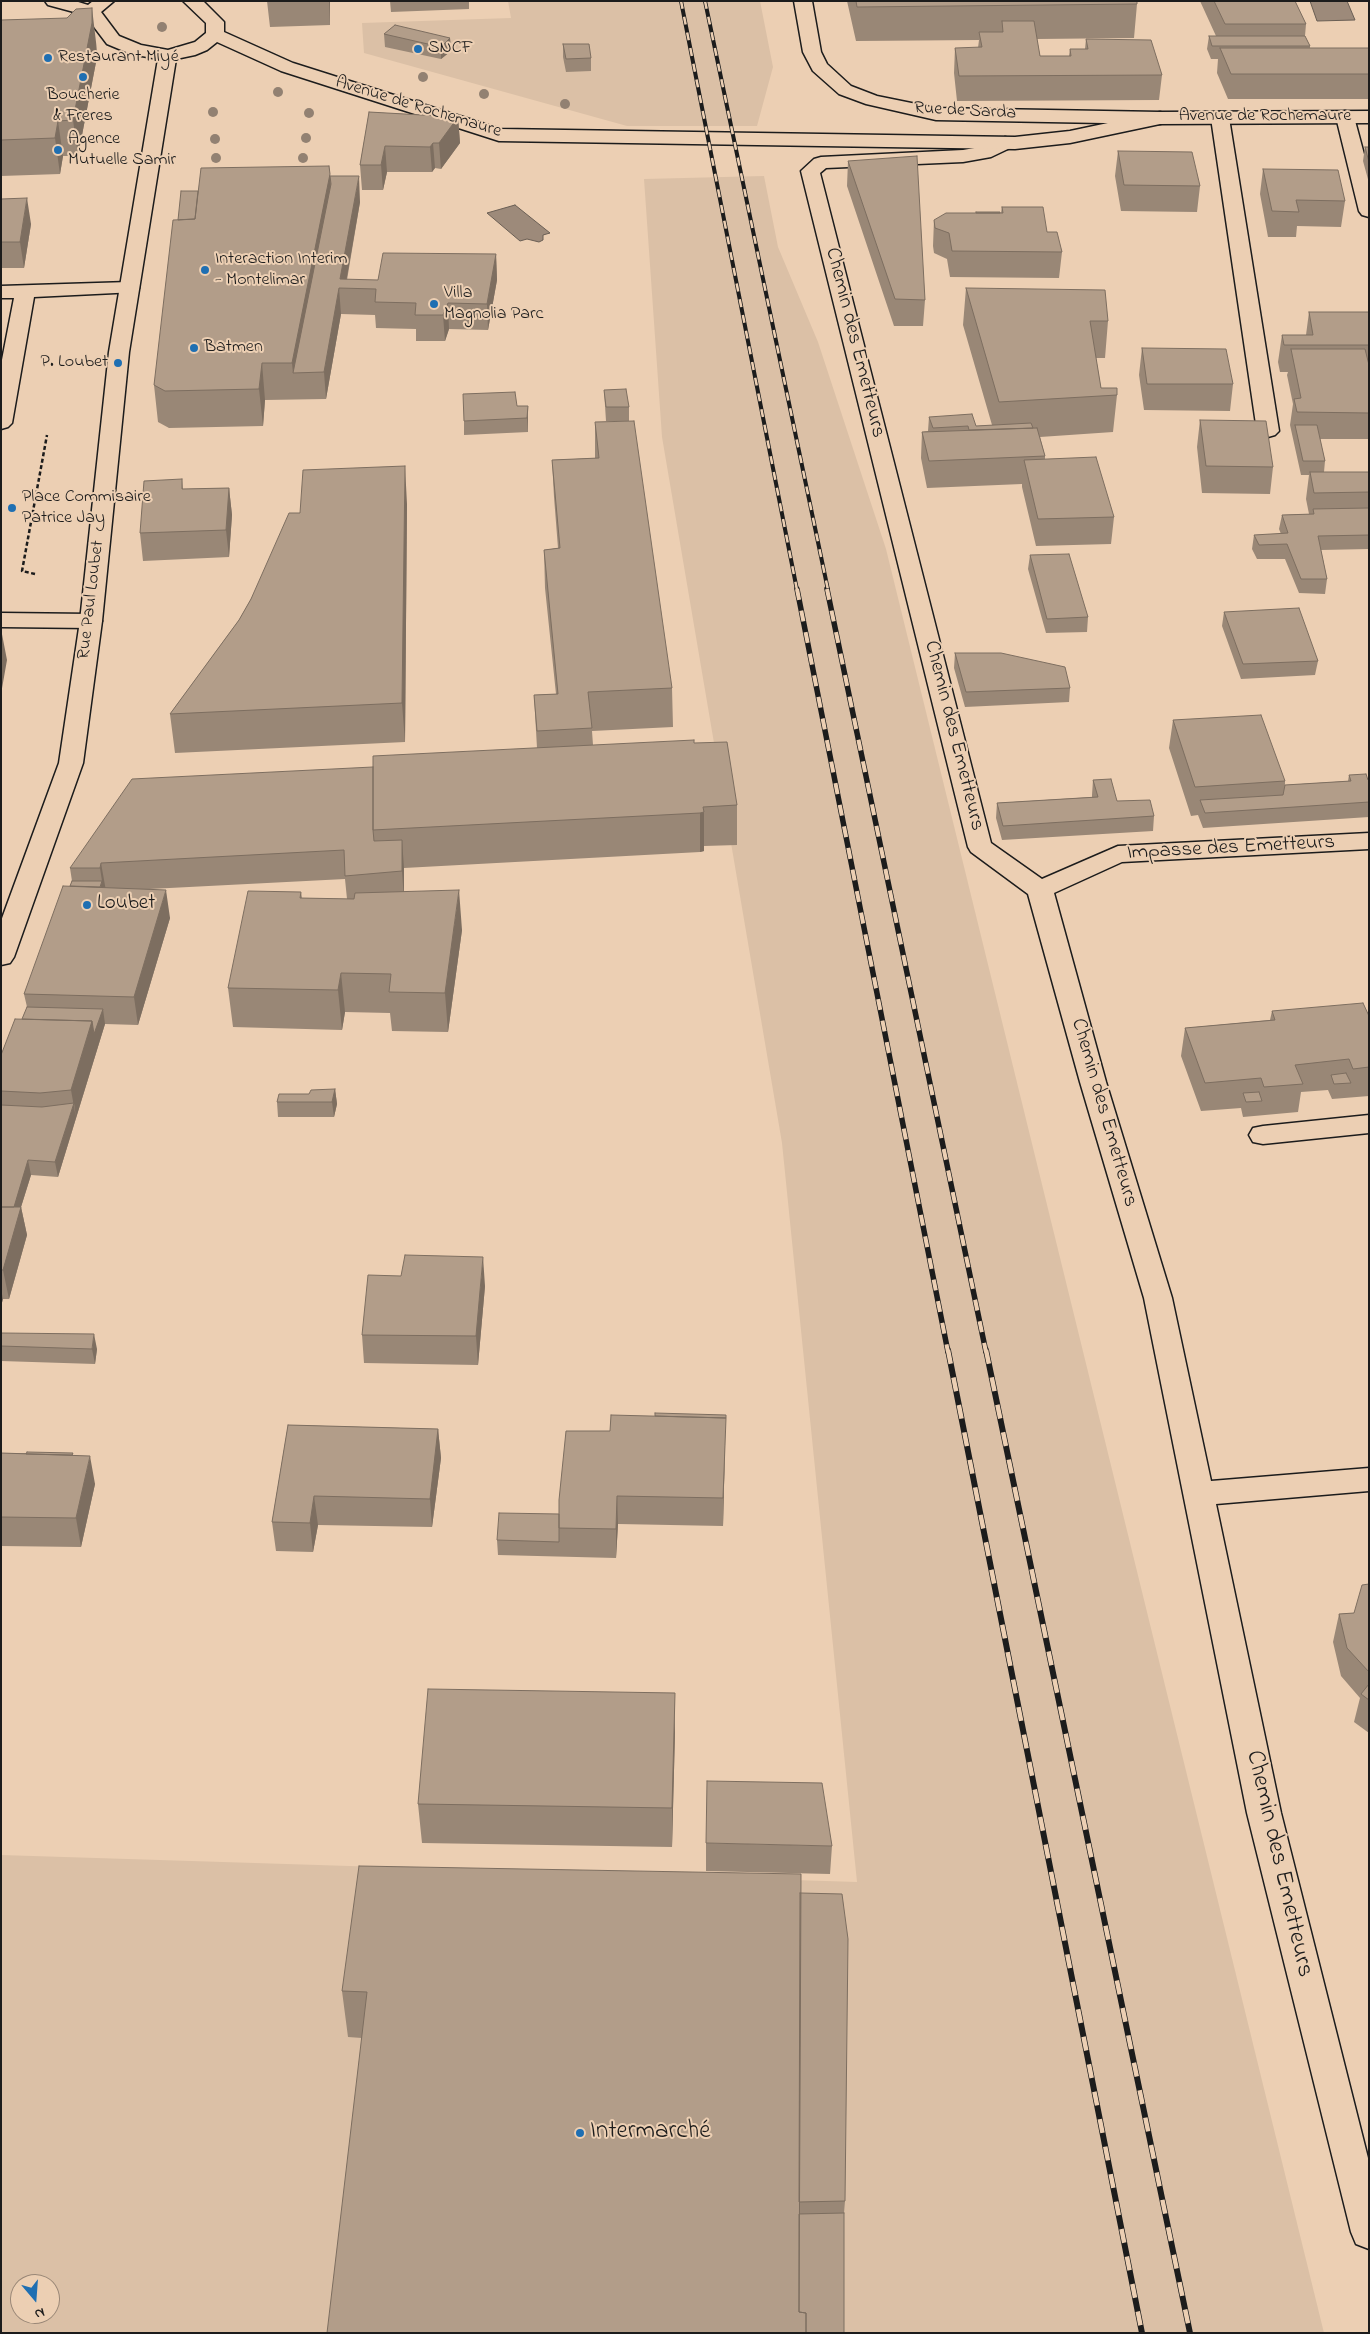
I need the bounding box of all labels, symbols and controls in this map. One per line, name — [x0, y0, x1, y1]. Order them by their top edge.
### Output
place label: SNCF — [428, 38, 473, 60]
marker: SNCF — [412, 43, 424, 55]
place label: Restaurant Miyé — [58, 47, 179, 69]
marker: Restaurant Miyé — [42, 52, 54, 64]
marker: Boucherie & Freres — [77, 71, 89, 83]
street label: Avenue de Rochemaure — [332, 72, 504, 144]
place label: Boucherie & Freres — [46, 85, 120, 128]
street label: Rue de Sarda — [913, 99, 1017, 125]
street label: Avenue de Rochemaure — [1179, 106, 1351, 128]
place label: Agence Mutuelle Samir — [68, 129, 176, 172]
marker: Agence Mutuelle Samir — [52, 144, 64, 156]
street label: Chemin des Emetteurs — [818, 245, 890, 441]
place label: Interaction Interim - Montelimar — [215, 249, 348, 292]
marker: Interaction Interim - Montelimar — [199, 264, 211, 276]
place label: Villa Magnolia Parc — [444, 283, 544, 326]
marker: Villa Magnolia Parc — [428, 298, 440, 310]
place label: Batmen — [204, 337, 263, 359]
marker: Batmen — [188, 342, 200, 354]
place label: P. Loubet — [41, 352, 108, 374]
marker: P. Loubet — [112, 357, 124, 369]
place label: Place Commisaire Patrice Jay — [22, 487, 151, 530]
marker: Place Commisaire Patrice Jay — [6, 502, 18, 514]
street label: Rue Paul Loubet — [74, 539, 110, 661]
street label: Chemin des Emetteurs — [917, 638, 989, 834]
street label: Impasse des Emetteurs — [1126, 831, 1336, 867]
place label: Loubet — [97, 892, 155, 918]
marker: Loubet — [81, 899, 93, 911]
street label: Chemin des Emetteurs — [1064, 1016, 1142, 1210]
street label: Chemin des Emetteurs — [1237, 1748, 1319, 1980]
place label: Intermarché — [590, 2118, 710, 2148]
marker: Intermarché — [574, 2127, 586, 2139]
north arrow — [10, 2274, 60, 2324]
text: N — [32, 2301, 47, 2324]

